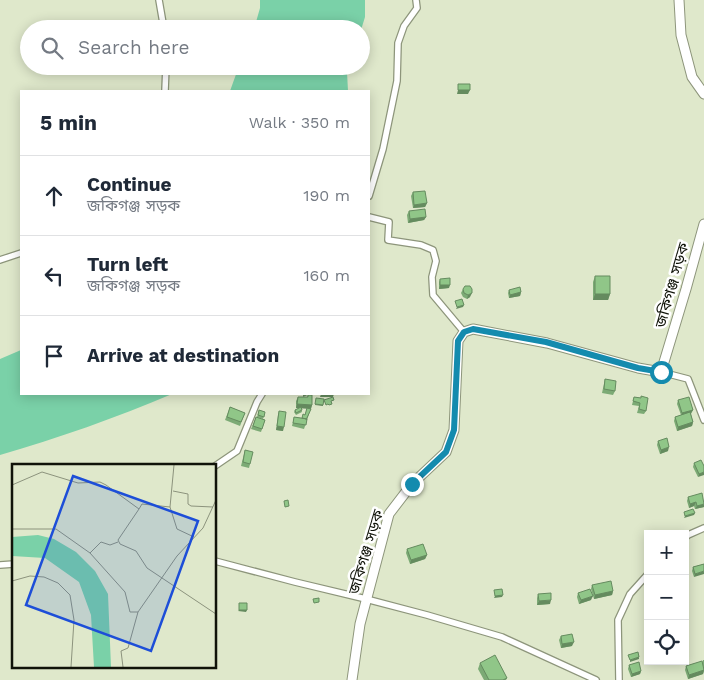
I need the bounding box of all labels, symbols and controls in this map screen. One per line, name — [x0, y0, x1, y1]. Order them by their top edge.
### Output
search box — [20, 20, 370, 75]
icon: search — [38, 34, 66, 62]
text: Search here — [78, 36, 189, 59]
text: 5 min — [40, 110, 97, 135]
text: Walk · 350 m — [249, 113, 350, 132]
text: Continue — [87, 173, 171, 196]
icon: ahead — [40, 182, 68, 210]
text: 190 m — [303, 186, 350, 205]
text: জকিগঞ্জ সড়ক — [87, 196, 180, 215]
street label: জকিগঞ্জ সড়ক — [651, 240, 693, 330]
text: Turn left — [87, 253, 168, 276]
icon: left — [40, 262, 68, 290]
text: 160 m — [303, 266, 350, 285]
text: জকিগঞ্জ সড়ক — [87, 276, 180, 295]
icon: arrive — [40, 342, 68, 370]
text: Arrive at destination — [87, 344, 279, 367]
route start — [650, 361, 673, 384]
inset map — [12, 464, 216, 668]
route end — [401, 473, 424, 496]
street label: জকিগঞ্জ সড়ক — [344, 507, 388, 597]
map controls — [644, 530, 689, 665]
button: + — [644, 530, 689, 575]
button: − — [644, 575, 689, 620]
button: locate — [644, 620, 689, 665]

